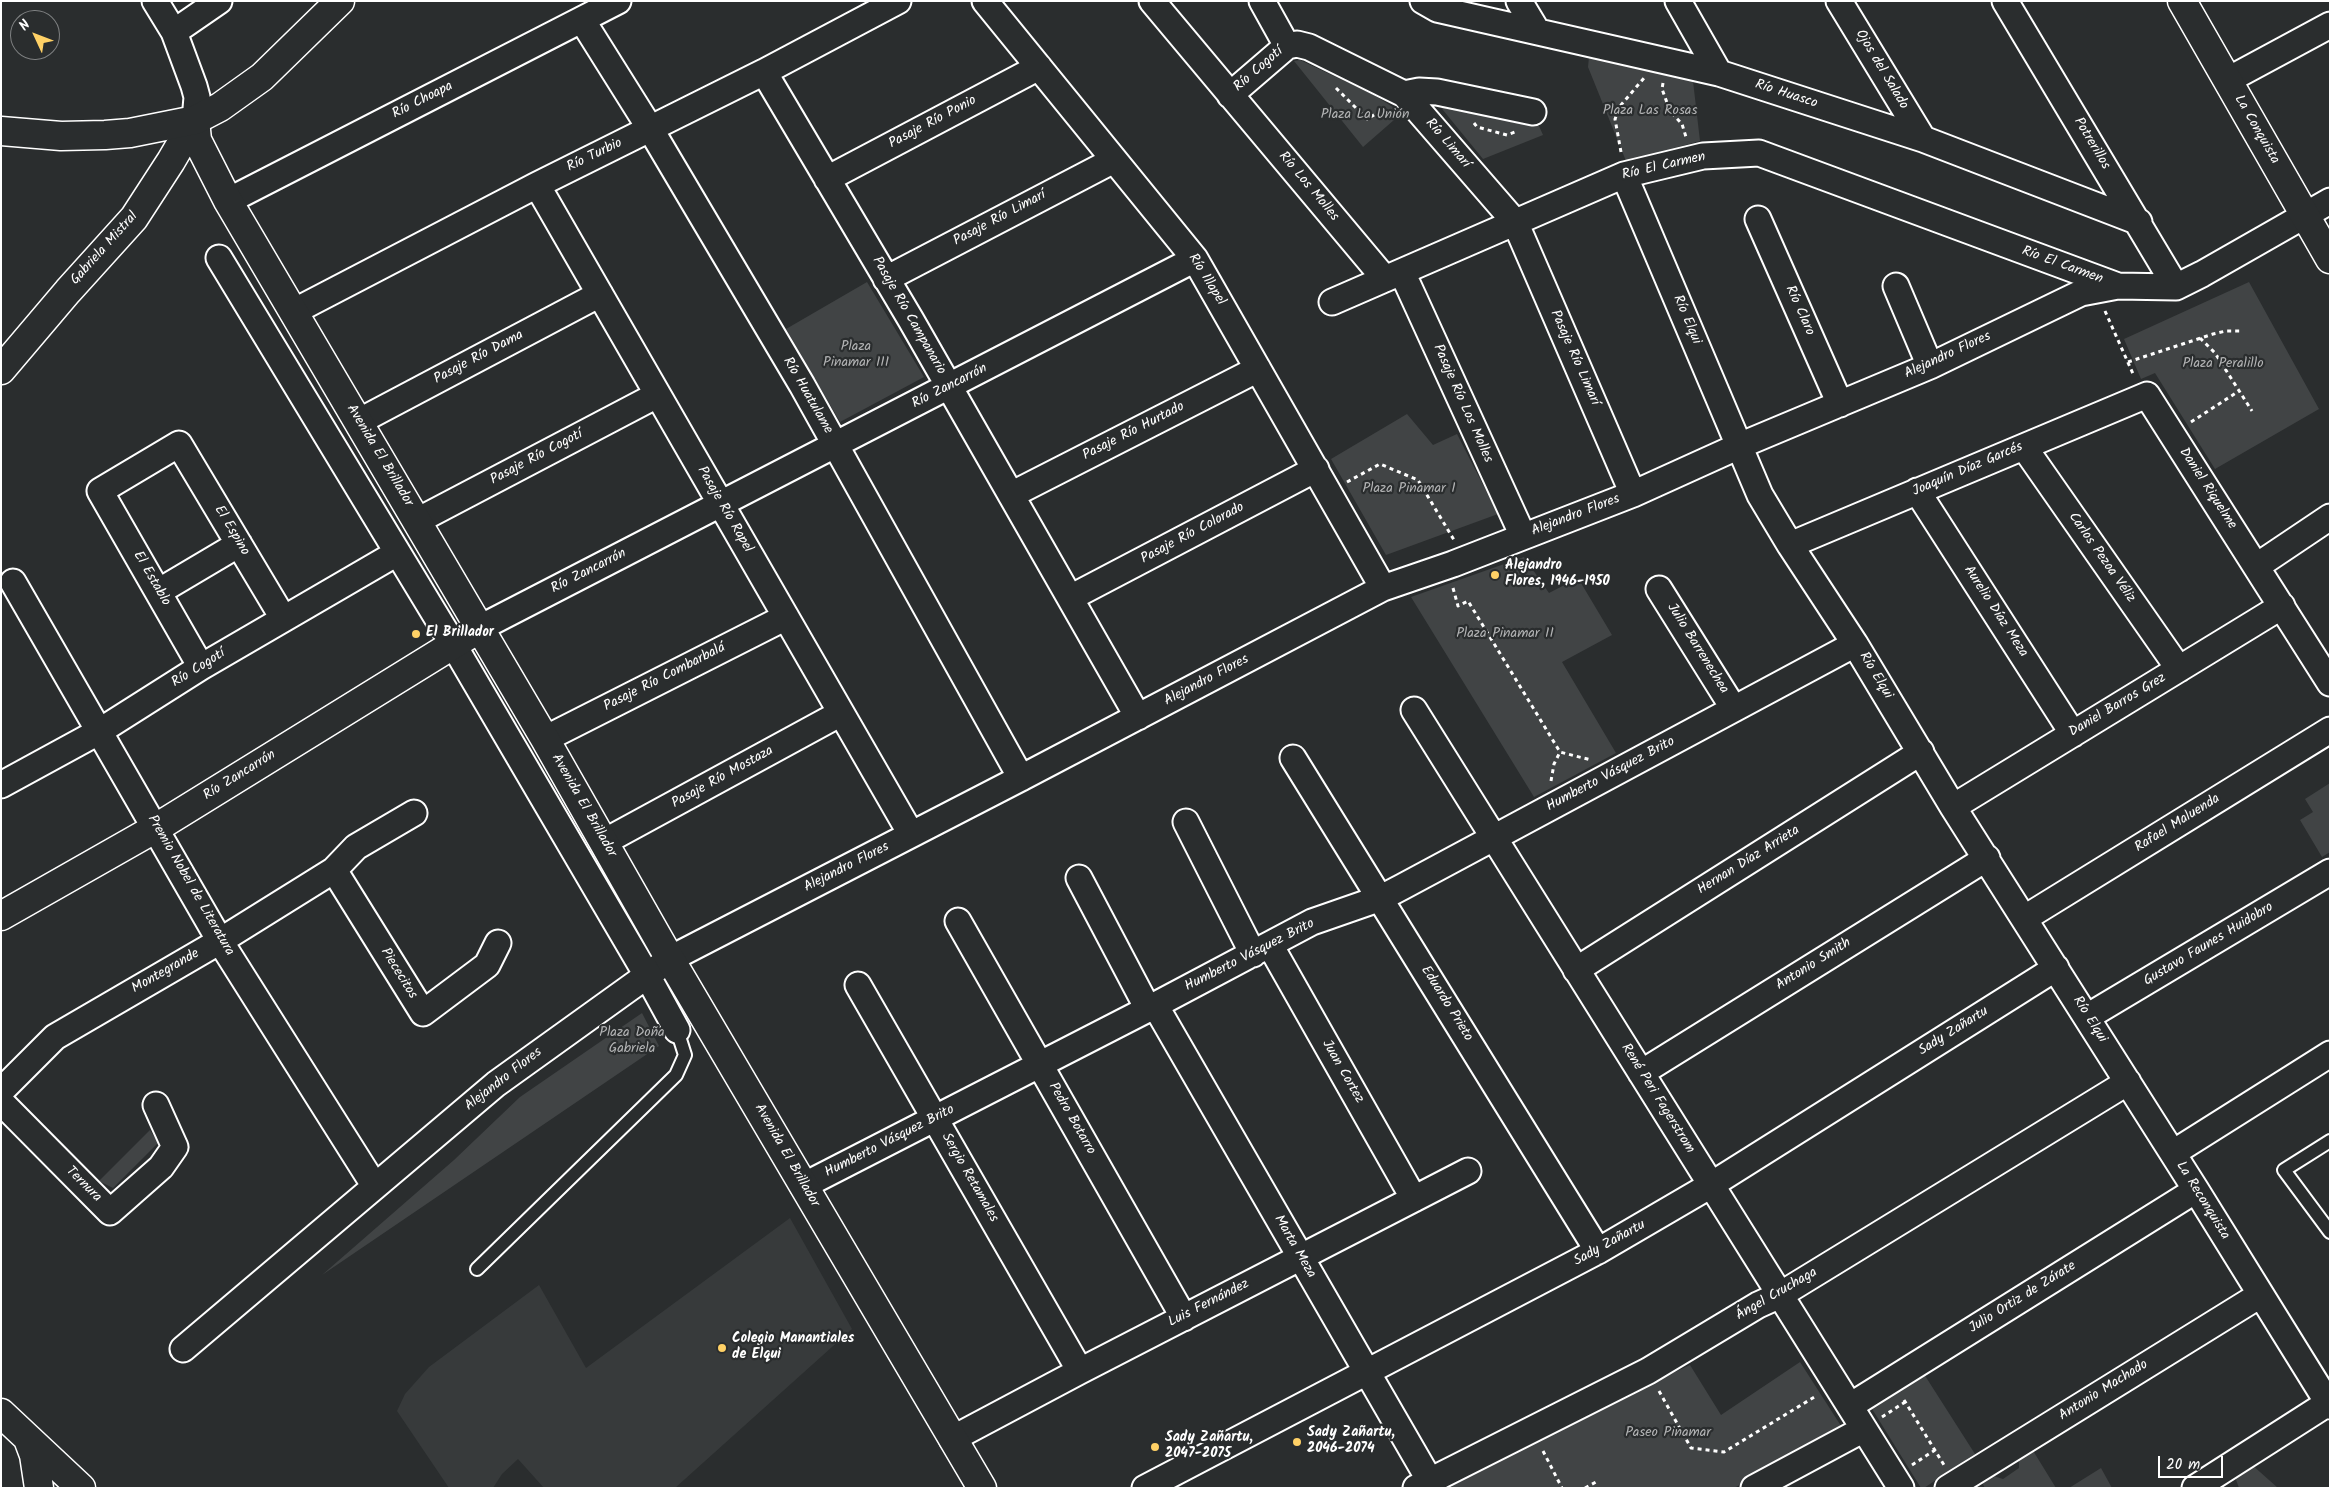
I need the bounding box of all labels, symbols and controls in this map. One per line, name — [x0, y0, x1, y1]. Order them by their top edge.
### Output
north arrow — [10, 10, 60, 60]
text: N — [14, 15, 36, 36]
street label: Ojos del Salado — [1851, 27, 1911, 113]
street label: Río Cogotí — [1231, 44, 1287, 96]
street label: Río Huasco — [1753, 77, 1819, 113]
street label: Río Choapa — [390, 79, 456, 123]
street label: Pasaje Río Ponio — [886, 93, 980, 153]
street label: La Conquista — [2230, 93, 2282, 167]
park label: Plaza Las Rosas — [1603, 104, 1697, 120]
park label: Plaza La Unión — [1321, 108, 1409, 124]
street label: Potrerillos — [2069, 115, 2113, 173]
street label: Río Limarí — [1421, 116, 1473, 172]
street label: Río Turbio — [565, 135, 625, 177]
street label: Río Los Molles — [1274, 149, 1342, 225]
street label: Río El Carmen — [1621, 149, 1707, 185]
street label: Pasaje Río Limarí — [951, 188, 1049, 250]
street label: Gabriela Mistral — [68, 209, 142, 289]
street label: Río El Carmen — [2019, 244, 2105, 288]
street label: Río Illapel — [1184, 251, 1228, 309]
street label: Pasaje Río Campanario — [867, 254, 949, 378]
street label: Río Claro — [1781, 283, 1817, 339]
street label: Río Elqui — [1668, 293, 1704, 347]
street label: Pasaje Río Limarí — [1546, 308, 1602, 408]
street label: Pasaje Río Dama — [431, 327, 527, 389]
street label: Alejandro Flores — [1902, 329, 1994, 383]
park label: Plaza Pinamar III — [823, 340, 889, 372]
street label: Pasaje Río Los Molles — [1428, 342, 1496, 466]
street label: Río Huatulame — [778, 355, 836, 437]
park label: Plaza Peralillo — [2182, 357, 2264, 373]
street label: Río Zancarrón — [910, 361, 990, 413]
street label: Pasaje Río Hurtado — [1080, 399, 1188, 465]
street label: Avenida El Brillador — [342, 402, 416, 510]
street label: Pasaje Río Cogotí — [488, 427, 586, 489]
street label: Joaquín Díaz Garcés — [1910, 439, 2026, 501]
street label: Daniel Riquelme — [2174, 445, 2240, 533]
street label: Pasaje Río Rapel — [693, 464, 755, 556]
park label: Plaza Pinamar I — [1362, 482, 1456, 498]
street label: Alejandro Flores — [1529, 491, 1623, 541]
street label: Pasaje Río Colorado — [1138, 500, 1248, 568]
street label: El Espino — [210, 503, 252, 559]
street label: Carlos Pezoa Véliz — [2064, 510, 2138, 606]
street label: Río Zancarrón — [549, 546, 629, 598]
street label: El Establo — [129, 549, 173, 609]
place label: Alejandro Flores, 1946-1950 — [1505, 559, 1610, 592]
street label: Aurelio Díaz Meza — [1959, 563, 2031, 661]
marker: Alejandro Flores, 1946-1950 — [1489, 569, 1501, 581]
street label: Julio Barrenechea — [1662, 601, 1732, 697]
place label: El Brillador — [426, 626, 494, 642]
park label: Plaza Pinamar II — [1456, 627, 1554, 643]
marker: El Brillador — [410, 628, 422, 640]
street label: Pasaje Río Combarbalá — [601, 640, 729, 716]
street label: Río Cogotí — [169, 646, 229, 692]
street label: Río Elqui — [1854, 649, 1896, 703]
street label: Alejandro Flores — [1162, 652, 1252, 710]
street label: Daniel Barros Grez — [2067, 670, 2169, 742]
street label: Humberto Vásquez Brito — [1544, 734, 1678, 816]
street label: Pasaje Río Mostaza — [669, 743, 777, 813]
street label: Río Zancarrón — [201, 747, 279, 805]
street label: Avenida El Brillador — [547, 751, 619, 861]
street label: Rafael Maluenda — [2132, 791, 2224, 857]
street label: Premio Nobel de Literatura — [143, 813, 237, 959]
street label: Hernan Díaz Arrieta — [1695, 823, 1803, 899]
street label: Alejandro Flores — [802, 839, 892, 897]
street label: Gustavo Faunes Huidobro — [2141, 900, 2277, 990]
street label: Humberto Vásquez Brito — [1182, 916, 1318, 996]
street label: Antonio Smith — [1773, 935, 1855, 995]
street label: Piececitos — [376, 945, 420, 1003]
street label: Montegrande — [129, 946, 203, 998]
street label: Eduardo Prieto — [1416, 963, 1476, 1045]
street label: Río Elqui — [2068, 994, 2110, 1046]
street label: Sady Zañartu — [1916, 1004, 1992, 1060]
park label: Plaza Doña Gabriela — [599, 1026, 665, 1058]
street label: Juan Cortez — [1317, 1037, 1367, 1107]
street label: René Peri Fagerstrom — [1616, 1041, 1698, 1157]
street label: Alejandro Flores — [462, 1045, 546, 1115]
street label: Pedro Botarro — [1044, 1080, 1098, 1158]
street label: Avenida El Brillador — [750, 1101, 822, 1211]
street label: Humberto Vásquez Brito — [822, 1102, 958, 1182]
street label: Sergio Retamales — [937, 1130, 1001, 1226]
street label: La Reconquista — [2171, 1159, 2233, 1243]
street label: Ternura — [62, 1164, 104, 1206]
street label: Marta Meza — [1269, 1213, 1319, 1281]
street label: Sady Zañartu — [1571, 1217, 1649, 1271]
street label: Julio Ortiz de Zárate — [1966, 1258, 2080, 1338]
street label: Ángel Cruchaga — [1733, 1265, 1821, 1325]
street label: Luis Fernández — [1166, 1276, 1252, 1332]
place label: Colegio Manantiales de Elqui — [732, 1332, 854, 1364]
marker: Colegio Manantiales de Elqui — [716, 1342, 728, 1354]
street label: Antonio Machado — [2056, 1357, 2152, 1425]
place label: Sady Zañartu, 2046-2074 — [1307, 1426, 1395, 1458]
park label: Paseo Pinamar — [1625, 1426, 1711, 1442]
place label: Sady Zañartu, 2047-2075 — [1165, 1431, 1253, 1464]
marker: Sady Zañartu, 2046-2074 — [1291, 1436, 1303, 1448]
marker: Sady Zañartu, 2047-2075 — [1149, 1441, 1161, 1453]
scale bar — [2161, 1446, 2226, 1478]
text: 20 m — [2166, 1453, 2200, 1477]

